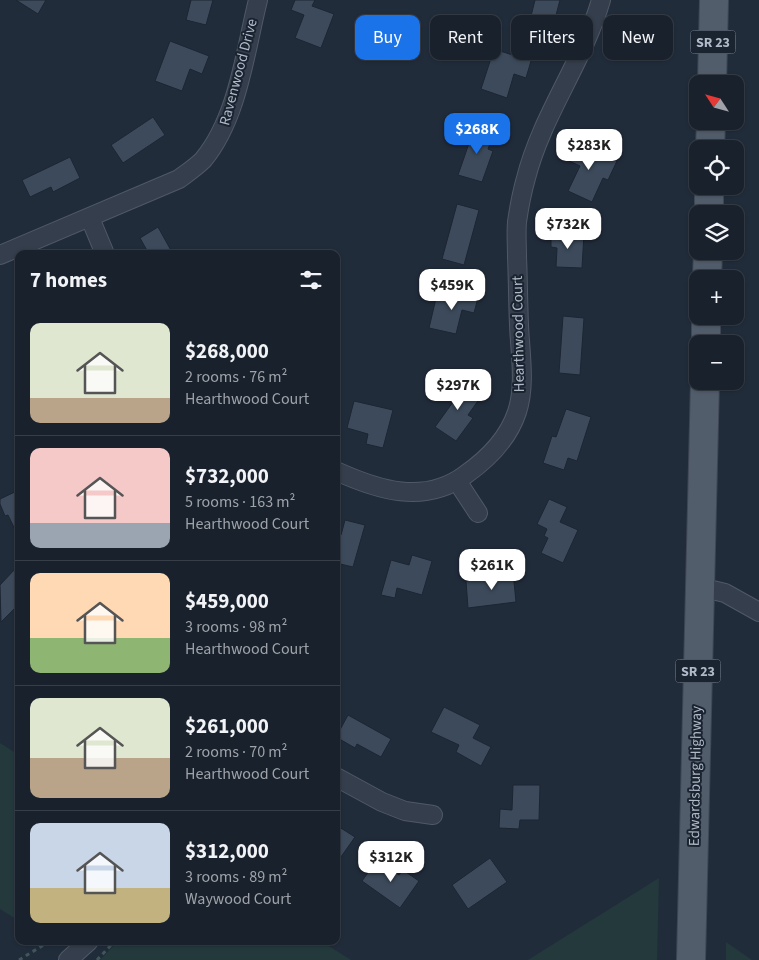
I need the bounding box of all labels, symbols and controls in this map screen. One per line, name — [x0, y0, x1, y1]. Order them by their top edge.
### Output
chip: Buy — [355, 15, 420, 60]
chip: Rent — [430, 15, 501, 60]
chip: Filters — [511, 15, 593, 60]
chip: New — [603, 15, 673, 60]
street label: Ravenwood Drive — [214, 17, 263, 128]
road number: SR 23 — [690, 31, 736, 54]
north arrow — [689, 75, 744, 130]
map controls — [689, 75, 744, 390]
pin: $268K — [442, 112, 512, 155]
text: $268K — [455, 118, 499, 140]
pin: $283K — [554, 128, 624, 171]
text: $283K — [567, 134, 611, 156]
button: locate — [689, 140, 744, 195]
button: layers — [689, 205, 744, 260]
pin: $732K — [533, 208, 603, 250]
text: $732K — [546, 213, 590, 235]
text: 7 homes — [30, 265, 107, 295]
icon: filters — [297, 266, 325, 294]
pin: $459K — [417, 268, 487, 311]
button: + — [689, 270, 744, 325]
text: $459K — [430, 274, 474, 296]
street label: Hearthwood Court — [507, 276, 530, 392]
button: − — [689, 335, 744, 390]
text: $268,000 — [185, 336, 269, 366]
icon: home — [70, 343, 130, 403]
text: 2 rooms · 76 m² — [185, 366, 287, 388]
pin: $297K — [423, 368, 493, 411]
text: $297K — [436, 374, 480, 396]
text: Hearthwood Court — [185, 388, 309, 410]
text: $732,000 — [185, 461, 269, 491]
icon: home — [70, 468, 130, 528]
text: 5 rooms · 163 m² — [185, 491, 295, 513]
text: Hearthwood Court — [185, 513, 309, 535]
pin: $261K — [457, 548, 527, 591]
text: $261K — [470, 554, 514, 576]
text: $459,000 — [185, 586, 269, 616]
icon: home — [70, 593, 130, 653]
text: 3 rooms · 98 m² — [185, 616, 287, 638]
text: Hearthwood Court — [185, 638, 309, 660]
road number: SR 23 — [676, 659, 720, 682]
street label: Edwardsburg Highway — [684, 706, 707, 846]
text: $261,000 — [185, 711, 269, 741]
icon: home — [70, 718, 130, 778]
text: 2 rooms · 70 m² — [185, 741, 287, 763]
text: Hearthwood Court — [185, 763, 309, 785]
text: $312,000 — [185, 836, 269, 866]
pin: $312K — [356, 840, 426, 883]
icon: home — [70, 843, 130, 903]
text: $312K — [369, 846, 413, 868]
text: 3 rooms · 89 m² — [185, 866, 287, 888]
text: Waywood Court — [185, 888, 291, 910]

